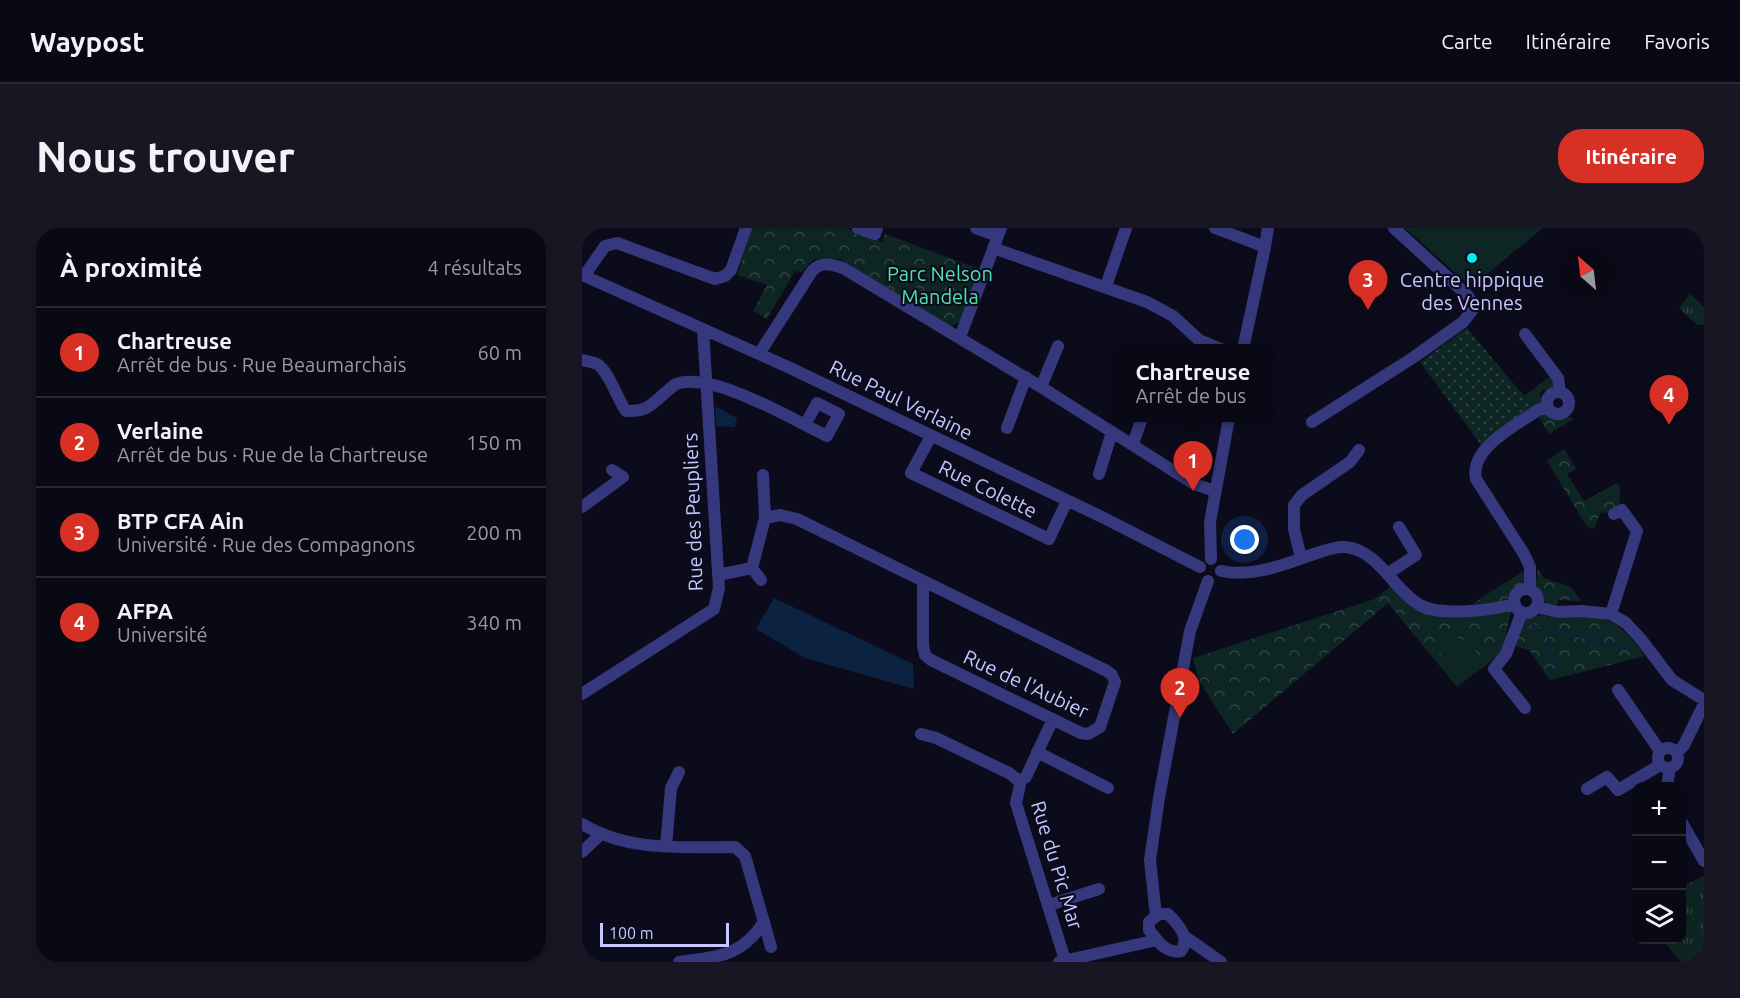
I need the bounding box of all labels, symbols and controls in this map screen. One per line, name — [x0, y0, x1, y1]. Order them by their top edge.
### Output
text: Waypost — [30, 26, 144, 57]
text: Carte — [1441, 29, 1493, 53]
text: Itinéraire — [1526, 29, 1611, 53]
text: Favoris — [1644, 29, 1710, 53]
button: Itinéraire — [1558, 129, 1704, 183]
text: Nous trouver — [36, 133, 295, 180]
north arrow — [1560, 246, 1614, 300]
marker: Centre hippique des Vennes — [1465, 251, 1479, 265]
text: À proximité — [60, 253, 202, 282]
text: 4 résultats — [428, 256, 522, 279]
pin: 3 — [1348, 260, 1388, 310]
park label: Parc Nelson Mandela — [887, 262, 993, 308]
place label: Centre hippique des Vennes — [1400, 268, 1544, 314]
text: Chartreuse — [117, 328, 232, 353]
text: 1 — [74, 341, 85, 364]
text: 60 m — [478, 341, 522, 364]
popup — [1112, 344, 1274, 422]
text: Arrêt de bus · Rue Beaumarchais — [117, 353, 406, 376]
street label: Rue Paul Verlaine — [826, 355, 976, 444]
text: Chartreuse — [1136, 359, 1250, 384]
pin: 4 — [1650, 376, 1688, 425]
text: Arrêt de bus — [1136, 384, 1246, 407]
text: Verlaine — [117, 418, 204, 443]
text: 2 — [74, 431, 85, 454]
text: 150 m — [466, 431, 522, 454]
street label: Rue des Peupliers — [678, 432, 707, 592]
pin: 1 — [1174, 442, 1212, 491]
text: Arrêt de bus · Rue de la Chartreuse — [117, 443, 428, 466]
street label: Rue Colette — [935, 455, 1041, 522]
text: BTP CFA Ain — [117, 508, 244, 533]
text: 3 — [74, 521, 85, 544]
text: 200 m — [466, 521, 522, 544]
your location — [1230, 525, 1259, 554]
text: Université · Rue des Compagnons — [117, 533, 415, 556]
text: AFPA — [117, 598, 173, 623]
text: 4 — [74, 611, 85, 634]
text: 340 m — [466, 611, 522, 634]
text: Université — [117, 623, 208, 646]
street label: Rue de l'Aubier — [960, 645, 1093, 723]
pin: 2 — [1160, 668, 1200, 718]
map controls — [1632, 782, 1686, 944]
button: + — [1632, 782, 1686, 836]
street label: Rue du Pic Mar — [1027, 798, 1088, 932]
button: − — [1632, 836, 1686, 890]
button: layers — [1632, 890, 1686, 944]
scale bar — [600, 920, 729, 948]
text: 100 m — [609, 924, 654, 942]

